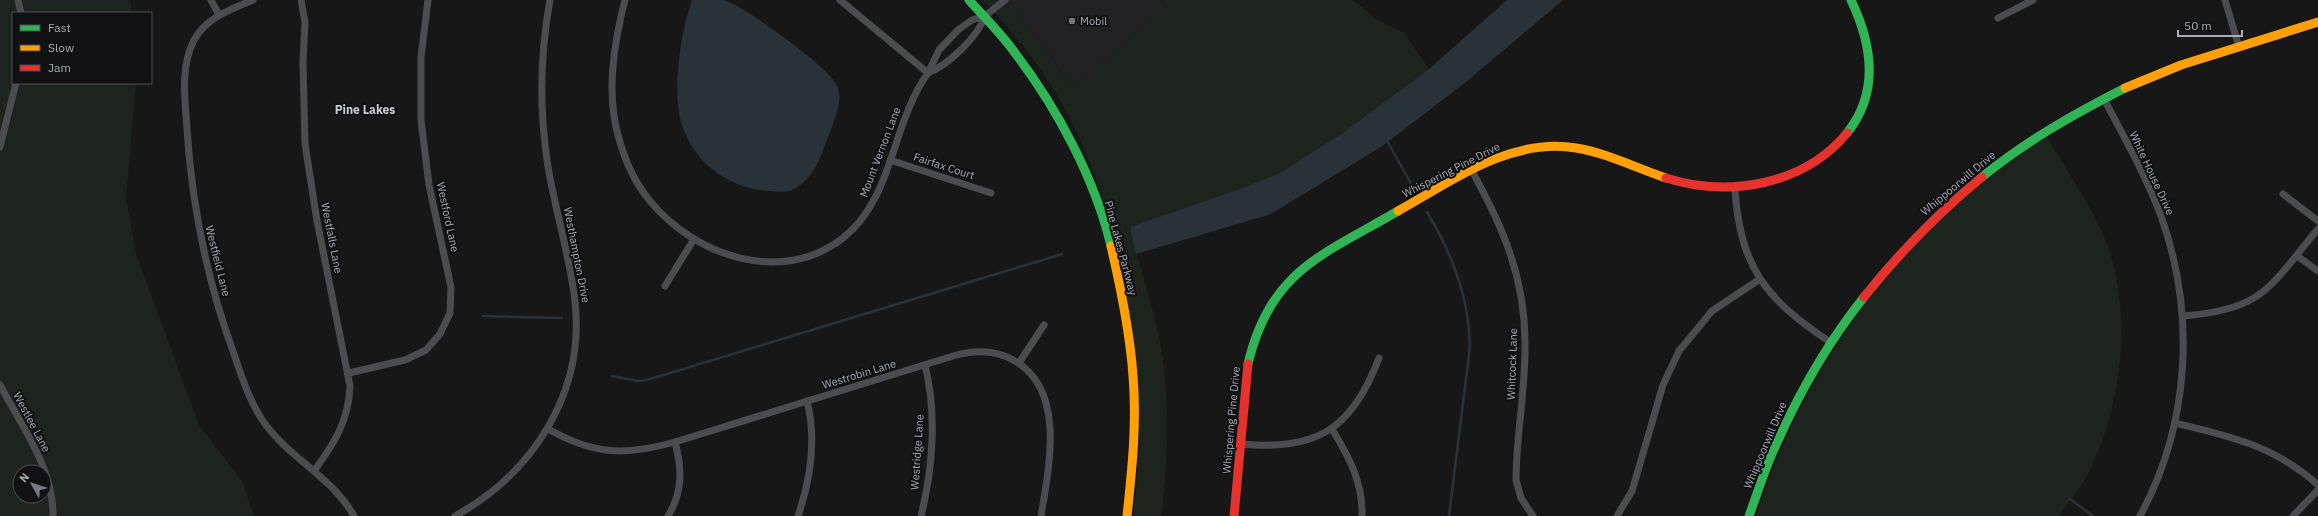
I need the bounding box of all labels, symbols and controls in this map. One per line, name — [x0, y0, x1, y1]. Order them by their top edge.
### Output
legend — [12, 12, 152, 84]
scale bar — [2178, 12, 2242, 38]
place label: Mobil — [1080, 14, 1107, 28]
marker: Mobil — [1067, 16, 1077, 26]
text: 50 m — [2184, 18, 2212, 33]
text: Fast — [48, 20, 71, 35]
text: Slow — [48, 40, 74, 55]
text: Jam — [48, 60, 71, 75]
district label: Pine Lakes — [335, 102, 395, 117]
street label: Mount Vernon Lane — [856, 105, 904, 199]
street label: White House Drive — [2126, 129, 2178, 217]
street label: Whispering Pine Drive — [1400, 139, 1502, 201]
street label: Whippoorwill Drive — [1918, 148, 1998, 218]
street label: Fairfax Court — [912, 150, 976, 182]
street label: Westford Lane — [434, 181, 462, 253]
street label: Pine Lakes Parkway — [1102, 199, 1140, 297]
street label: Westfalls Lane — [318, 201, 346, 275]
street label: Westhampton Drive — [561, 206, 593, 304]
street label: Westfield Lane — [202, 224, 234, 298]
street label: Whitcock Lane — [1504, 328, 1520, 400]
street label: Westrobin Lane — [820, 356, 898, 392]
street label: Whispering Pine Drive — [1219, 366, 1243, 474]
street label: Westlee Lane — [10, 390, 54, 454]
street label: Whippoorwill Drive — [1740, 399, 1790, 491]
street label: Westridge Lane — [907, 414, 927, 490]
north arrow — [12, 464, 52, 504]
text: N — [16, 470, 32, 485]

